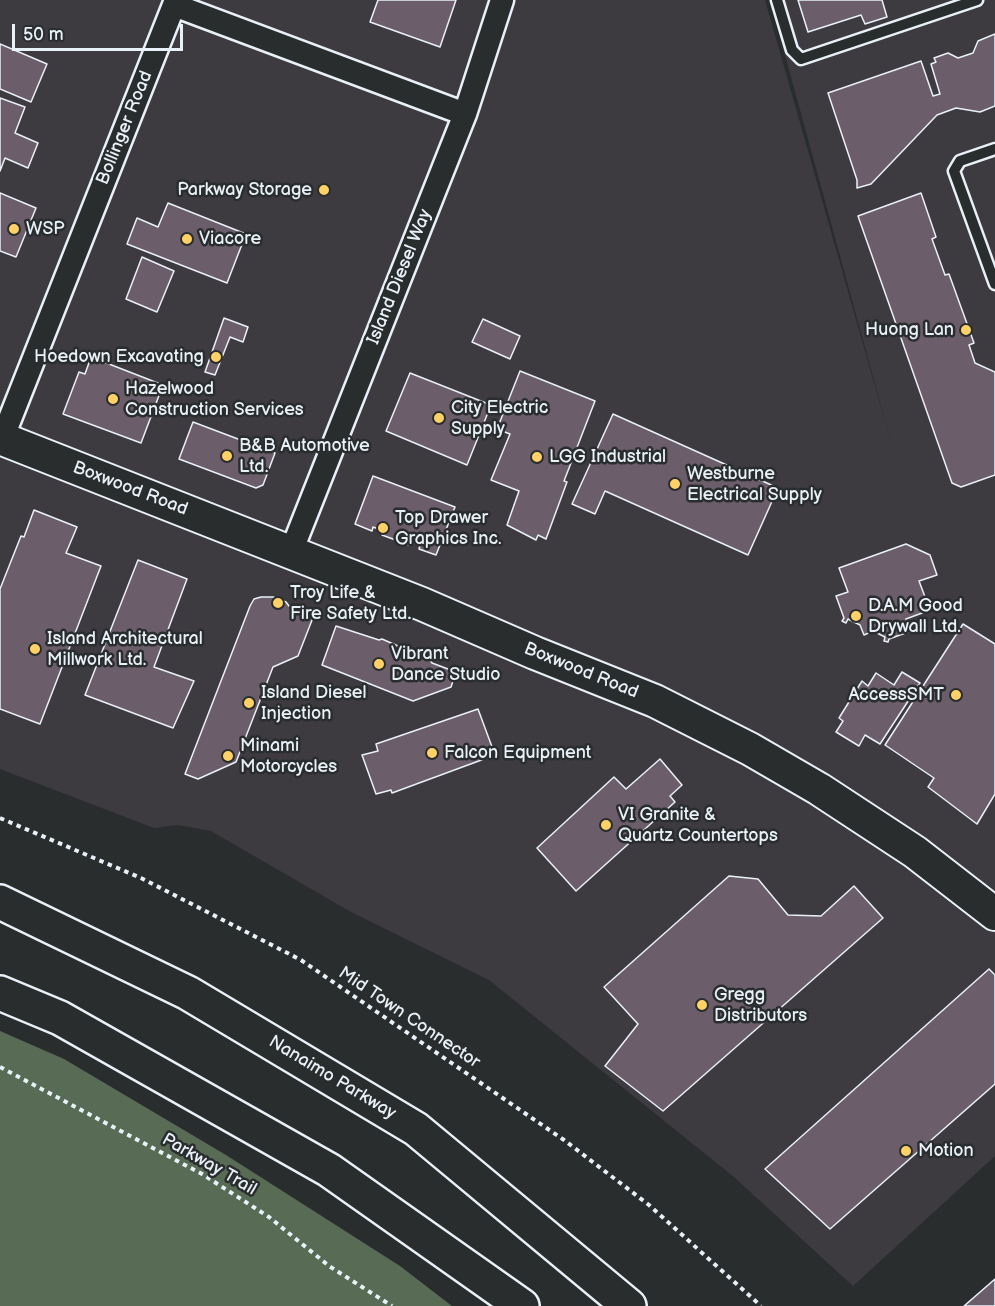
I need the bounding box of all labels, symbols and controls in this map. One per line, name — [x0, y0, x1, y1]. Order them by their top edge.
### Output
scale bar — [15, 12, 186, 50]
text: 50 m — [23, 24, 64, 45]
street label: Bollinger Road — [92, 68, 158, 188]
place label: Parkway Storage — [177, 179, 312, 201]
marker: Parkway Storage — [317, 183, 331, 197]
street label: Island Diesel Way — [363, 206, 437, 348]
place label: WSP — [26, 218, 65, 240]
marker: WSP — [7, 222, 21, 236]
place label: Viacore — [199, 228, 261, 250]
marker: Viacore — [180, 232, 194, 246]
place label: Huong Lan — [865, 319, 954, 341]
marker: Huong Lan — [959, 323, 973, 337]
place label: Hoedown Excavating — [34, 346, 204, 368]
marker: Hoedown Excavating — [209, 350, 223, 364]
place label: Hazelwood Construction Services — [125, 378, 304, 420]
marker: Hazelwood Construction Services — [106, 392, 120, 406]
place label: City Electric Supply — [451, 397, 548, 440]
marker: City Electric Supply — [432, 411, 446, 425]
place label: B&B Automotive Ltd. — [239, 435, 370, 478]
place label: LGG Industrial — [549, 446, 666, 468]
marker: B&B Automotive Ltd. — [220, 449, 234, 463]
marker: LGG Industrial — [530, 450, 544, 464]
street label: Boxwood Road — [69, 457, 191, 521]
place label: Westburne Electrical Supply — [687, 463, 822, 506]
marker: Westburne Electrical Supply — [668, 477, 682, 491]
place label: Top Drawer Graphics Inc. — [395, 507, 502, 550]
marker: Top Drawer Graphics Inc. — [376, 521, 390, 535]
place label: Troy Life & Fire Safety Ltd. — [290, 582, 411, 624]
place label: D.A.M Good Drywall Ltd. — [868, 595, 963, 638]
marker: Troy Life & Fire Safety Ltd. — [271, 596, 285, 610]
marker: D.A.M Good Drywall Ltd. — [849, 609, 863, 623]
place label: Island Architectural Millwork Ltd. — [47, 628, 203, 670]
street label: Boxwood Road — [521, 638, 641, 704]
marker: Island Architectural Millwork Ltd. — [28, 642, 42, 656]
place label: Vibrant Dance Studio — [391, 643, 500, 686]
marker: Vibrant Dance Studio — [372, 657, 386, 671]
place label: Island Diesel Injection — [261, 682, 366, 724]
place label: AccessSMT — [848, 684, 944, 706]
marker: AccessSMT — [949, 688, 963, 702]
marker: Island Diesel Injection — [242, 696, 256, 710]
place label: Minami Motorcycles — [240, 735, 337, 777]
place label: Falcon Equipment — [444, 742, 591, 764]
marker: Falcon Equipment — [425, 746, 439, 760]
marker: Minami Motorcycles — [221, 749, 235, 763]
place label: VI Granite & Quartz Countertops — [618, 804, 778, 846]
marker: VI Granite & Quartz Countertops — [599, 818, 613, 832]
street label: Mid Town Connector — [334, 963, 484, 1073]
place label: Gregg Distributors — [714, 984, 807, 1026]
marker: Gregg Distributors — [695, 998, 709, 1012]
street label: Nanaimo Parkway — [264, 1031, 400, 1125]
street label: Parkway Trail — [158, 1129, 260, 1201]
place label: Motion — [918, 1140, 974, 1162]
marker: Motion — [899, 1144, 913, 1158]

